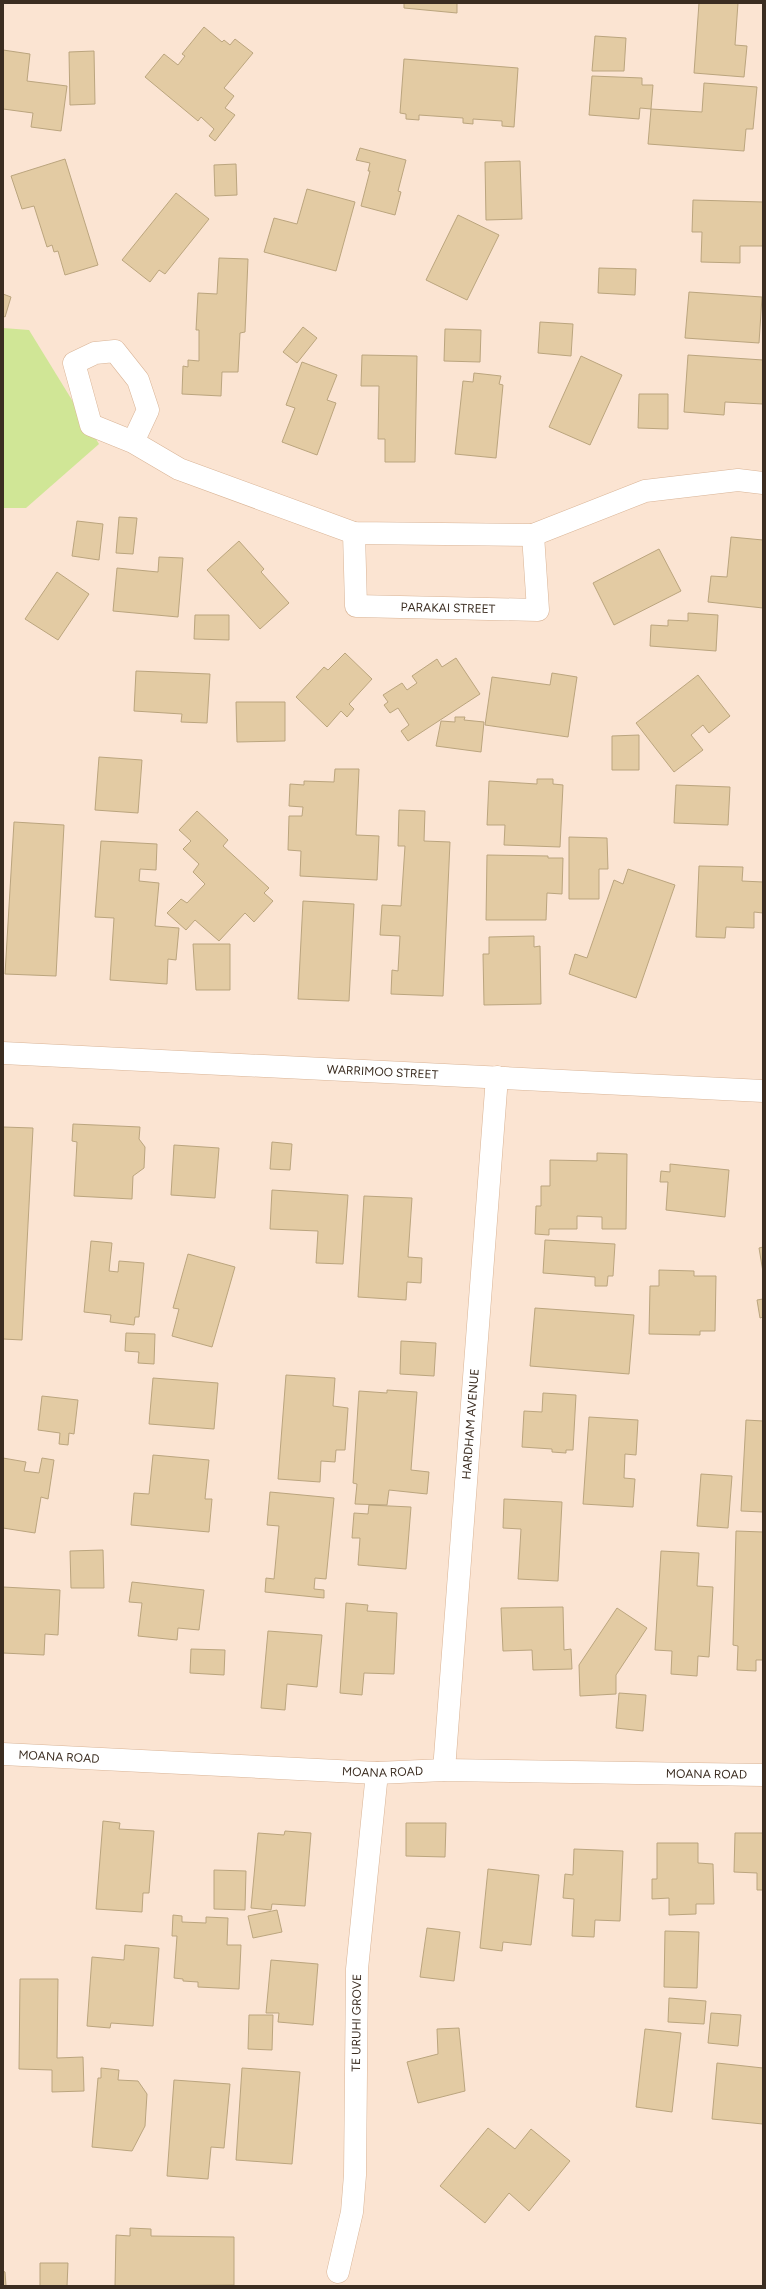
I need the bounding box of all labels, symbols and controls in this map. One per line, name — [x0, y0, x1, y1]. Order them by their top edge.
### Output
street label: PARAKAI STREET — [400, 600, 496, 616]
street label: WARRIMOO STREET — [326, 1062, 439, 1082]
street label: HARDHAM AVENUE — [459, 1368, 482, 1480]
street label: MOANA ROAD — [18, 1748, 100, 1766]
street label: MOANA ROAD — [342, 1764, 423, 1780]
street label: MOANA ROAD — [666, 1766, 747, 1782]
street label: TE URUHI GROVE — [349, 1974, 364, 2072]

